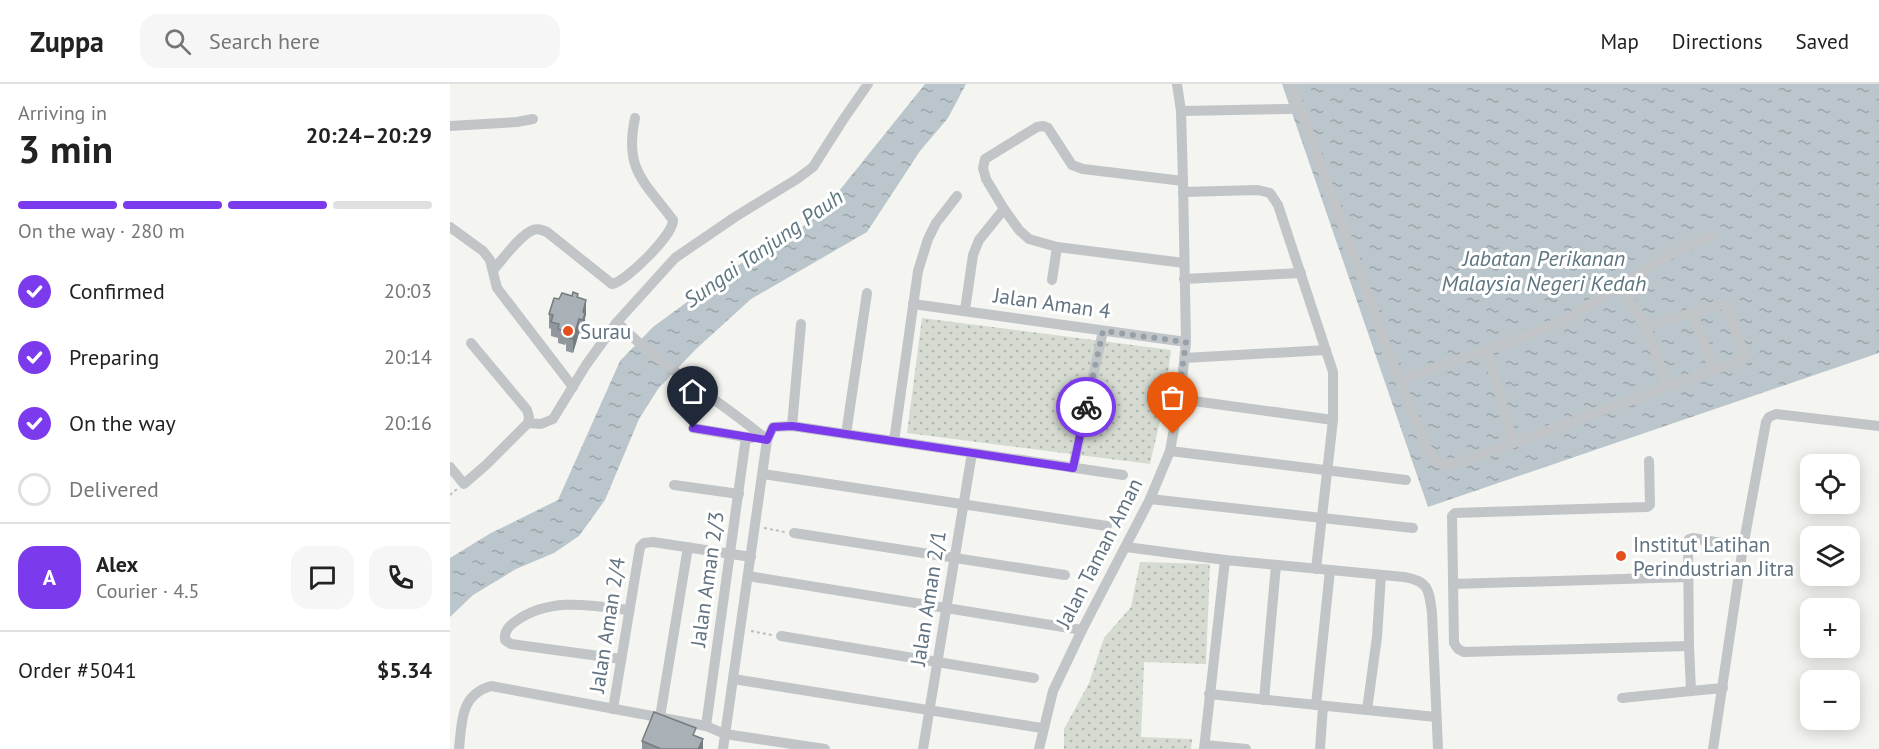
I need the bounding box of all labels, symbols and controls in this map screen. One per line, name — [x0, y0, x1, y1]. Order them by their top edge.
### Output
search box — [140, 14, 560, 68]
text: Zuppa — [30, 23, 104, 60]
icon: search — [161, 25, 194, 58]
text: Search here — [209, 27, 320, 55]
text: Map — [1600, 28, 1639, 55]
text: Directions — [1672, 28, 1763, 55]
text: Saved — [1796, 28, 1849, 55]
text: Arriving in — [18, 100, 107, 126]
text: 20:24–20:29 — [306, 121, 432, 149]
text: 3 min — [18, 123, 113, 174]
water label: Sungai Tanjung Pauh — [678, 182, 848, 314]
text: On the way · 280 m — [18, 218, 185, 244]
water label: Jabatan Perikanan Malaysia Negeri Kedah — [1442, 244, 1646, 297]
icon: check — [18, 275, 51, 308]
text: Confirmed — [69, 277, 165, 305]
text: 20:03 — [384, 278, 432, 304]
street label: Jalan Aman 4 — [991, 281, 1112, 325]
place label: Surau — [580, 318, 631, 345]
marker: Surau — [561, 324, 575, 338]
icon: check — [18, 341, 51, 374]
text: Preparing — [69, 343, 159, 371]
text: 20:14 — [384, 344, 432, 370]
pin — [667, 366, 718, 428]
pin — [1147, 372, 1198, 434]
icon: home — [676, 375, 709, 408]
courier — [1056, 377, 1116, 437]
icon: bag — [1156, 381, 1189, 414]
icon: bike — [1070, 391, 1103, 424]
icon: check — [18, 407, 51, 440]
text: On the way — [69, 409, 176, 437]
text: 20:16 — [384, 410, 432, 436]
map controls — [1800, 454, 1860, 730]
button: locate — [1800, 454, 1860, 514]
street label: Jalan Taman Aman — [1049, 474, 1148, 633]
text: Delivered — [69, 475, 159, 503]
street label: Jalan Aman 2/3 — [684, 509, 730, 650]
button: layers — [1800, 526, 1860, 586]
street label: Jalan Aman 2/1 — [904, 528, 952, 669]
place label: Institut Latihan Perindustrian Jitra — [1633, 531, 1794, 582]
button: chat — [291, 546, 354, 609]
button: phone — [369, 546, 432, 609]
marker: Institut Latihan Perindustrian Jitra — [1614, 549, 1628, 563]
text: Alex — [96, 550, 138, 578]
street label: Jalan Aman 2/4 — [583, 555, 631, 696]
text: A — [43, 563, 56, 591]
text: Courier · 4.5 — [96, 578, 199, 604]
button: + — [1800, 598, 1860, 658]
text: Order #5041 — [18, 656, 137, 684]
text: $5.34 — [377, 656, 432, 684]
button: − — [1800, 670, 1860, 730]

